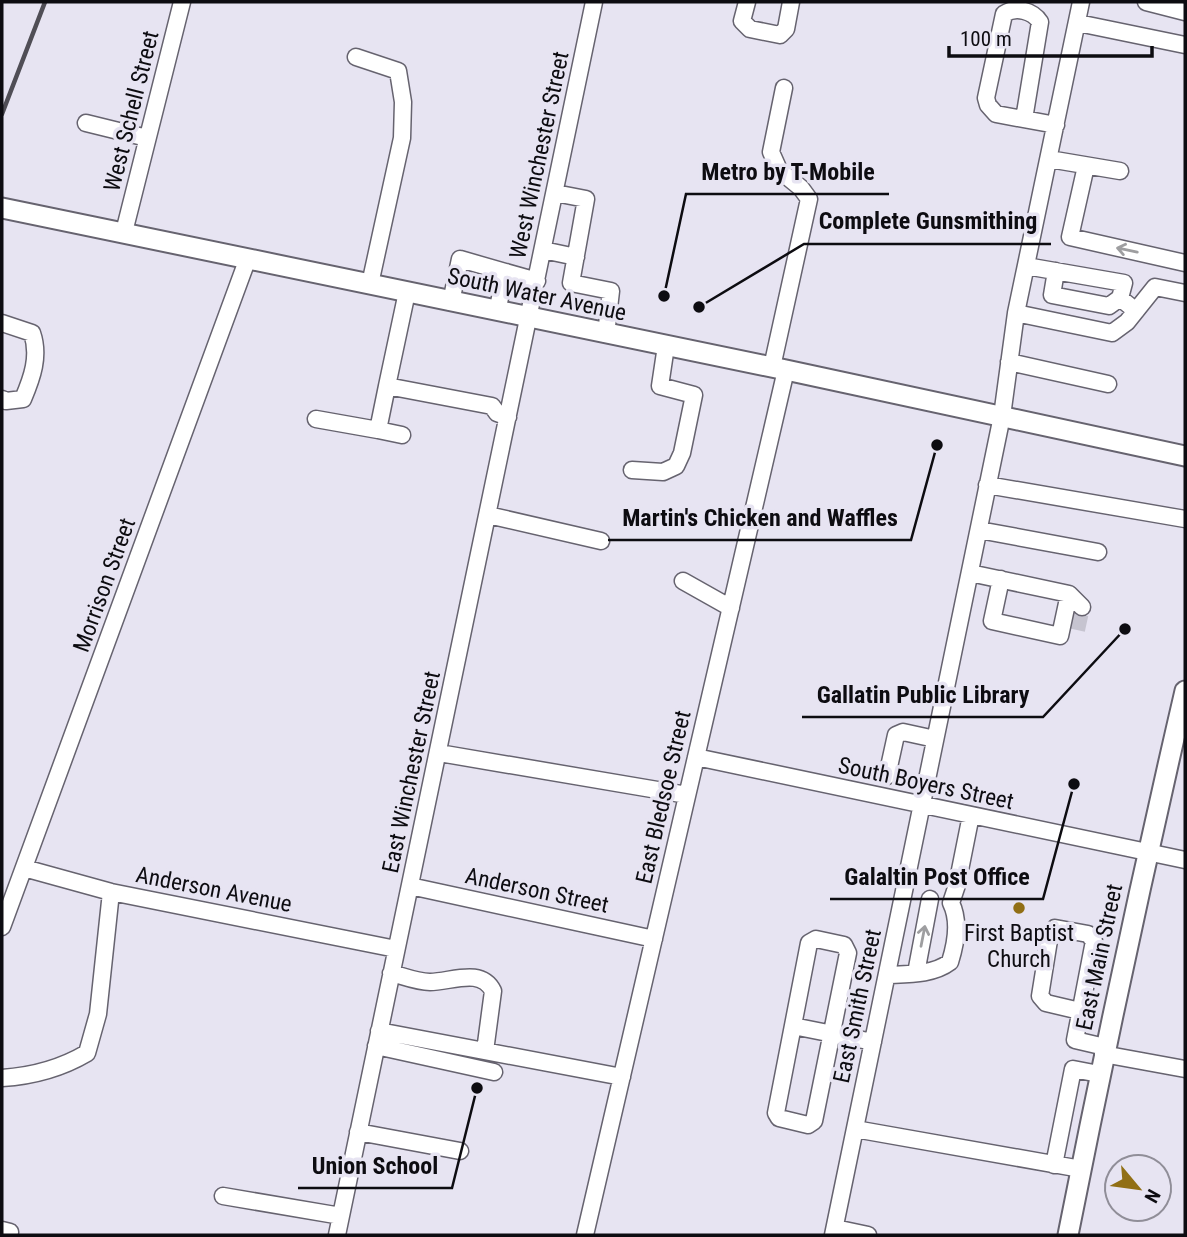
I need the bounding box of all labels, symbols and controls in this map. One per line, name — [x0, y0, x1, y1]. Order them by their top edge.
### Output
scale bar — [949, 14, 1152, 58]
text: 100 m — [960, 27, 1012, 51]
street label: West Schell Street — [98, 28, 165, 194]
street label: West Winchester Street — [504, 49, 575, 261]
callout: Metro by T-Mobile — [686, 149, 889, 194]
text: Metro by T-Mobile — [701, 158, 875, 186]
callout: Complete Gunsmithing — [804, 199, 1051, 244]
text: Complete Gunsmithing — [819, 207, 1037, 235]
one-way arrow — [1116, 243, 1139, 257]
street label: South Water Avenue — [445, 262, 629, 327]
callout: Martin's Chicken and Waffles — [608, 495, 911, 540]
text: Martin's Chicken and Waffles — [622, 504, 898, 532]
street label: Morrison Street — [68, 515, 141, 656]
street label: East Winchester Street — [377, 669, 446, 876]
callout: Gallatin Public Library — [802, 672, 1043, 717]
text: Gallatin Public Library — [817, 681, 1030, 709]
street label: East Bledsoe Street — [630, 708, 697, 886]
street label: South Boyers Street — [836, 752, 1016, 815]
callout: Galaltin Post Office — [830, 854, 1043, 899]
street label: Anderson Avenue — [134, 861, 294, 918]
street label: Anderson Street — [463, 862, 611, 919]
text: Galaltin Post Office — [844, 863, 1030, 891]
street label: East Main Street — [1071, 881, 1128, 1033]
marker: First Baptist Church — [1011, 900, 1027, 916]
place label: First Baptist Church — [964, 920, 1074, 973]
one-way arrow — [917, 925, 930, 948]
street label: East Smith Street — [828, 927, 887, 1086]
callout: Union School — [298, 1143, 452, 1188]
text: Union School — [312, 1152, 438, 1180]
north arrow — [1103, 1153, 1173, 1223]
text: N — [1140, 1185, 1165, 1207]

